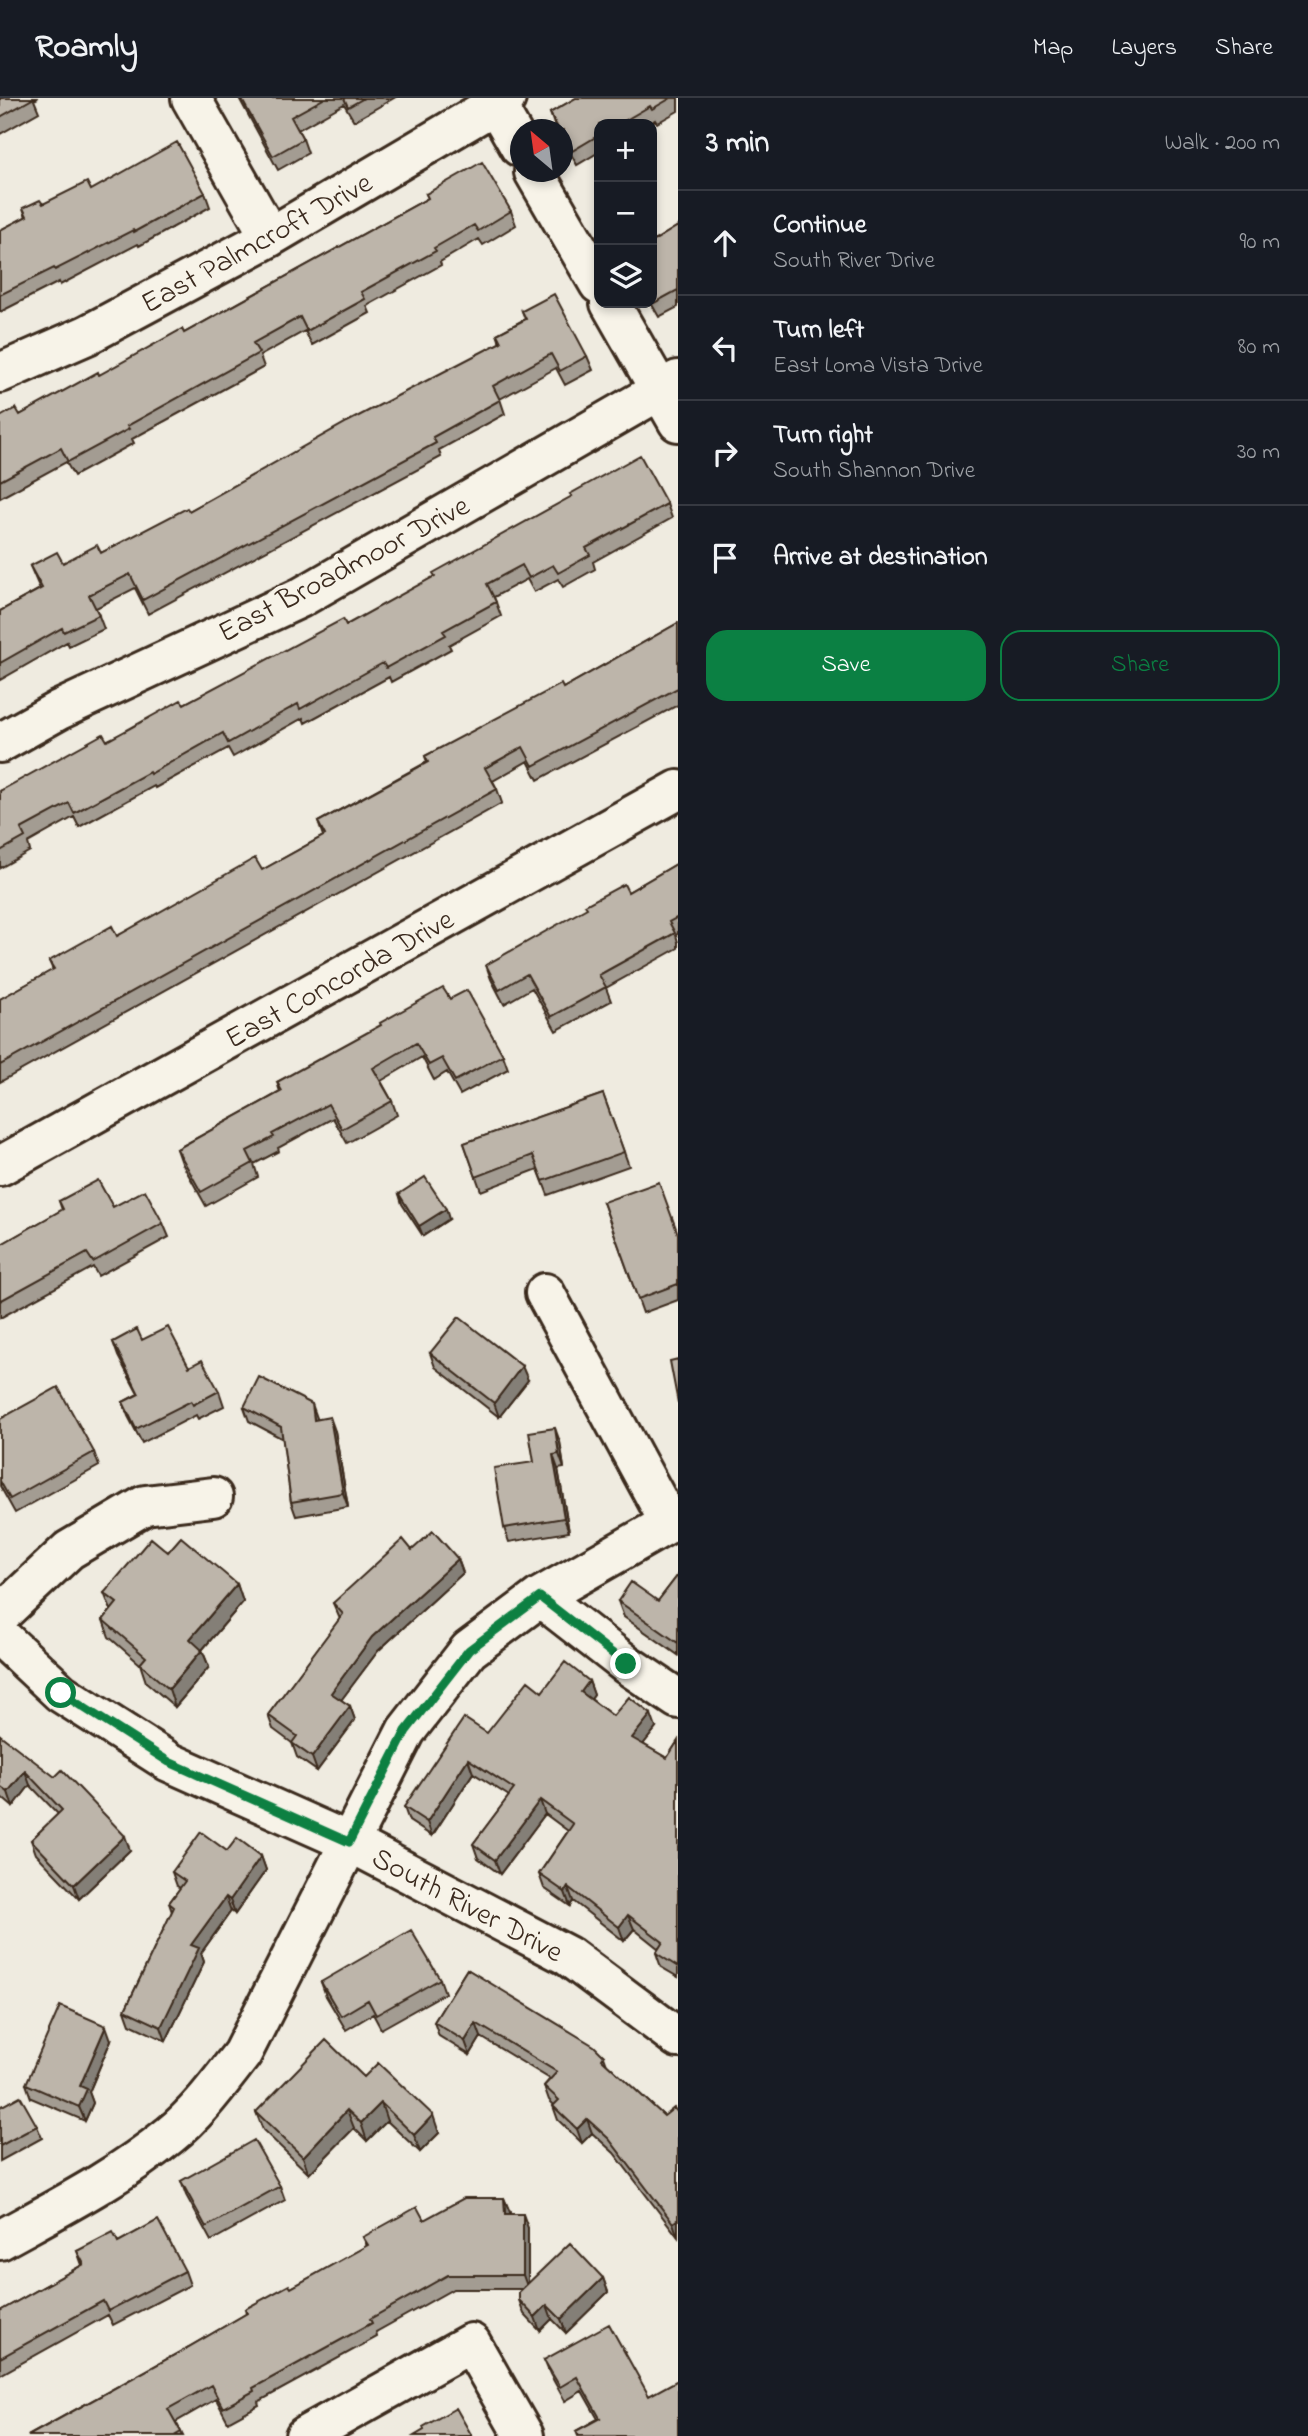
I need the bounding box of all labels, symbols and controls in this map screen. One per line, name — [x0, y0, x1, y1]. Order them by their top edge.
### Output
text: Roamly — [35, 24, 138, 72]
text: Map — [1033, 31, 1073, 66]
text: Layers — [1111, 31, 1177, 66]
text: Share — [1215, 31, 1273, 66]
north arrow — [510, 119, 573, 182]
map controls — [594, 119, 657, 308]
button: + — [594, 119, 657, 182]
text: 3 min — [706, 122, 769, 166]
text: Walk · 200 m — [1165, 127, 1280, 160]
street label: East Palmcroft Drive — [134, 162, 382, 327]
button: − — [594, 182, 657, 245]
text: Continue — [773, 207, 866, 245]
icon: ahead — [706, 224, 744, 262]
text: 90 m — [1240, 226, 1280, 259]
button: layers — [594, 245, 657, 308]
text: South River Drive — [773, 245, 935, 278]
text: Turn left — [773, 312, 864, 350]
icon: left — [706, 329, 744, 367]
text: 80 m — [1238, 331, 1280, 364]
text: East Loma Vista Drive — [773, 350, 983, 383]
text: Turn right — [773, 417, 873, 455]
icon: right — [706, 434, 744, 472]
text: 30 m — [1237, 436, 1280, 469]
text: South Shannon Drive — [773, 455, 975, 488]
street label: East Broadmoor Drive — [211, 485, 479, 656]
icon: arrive — [706, 539, 744, 577]
text: Arrive at destination — [773, 539, 988, 577]
button: Save — [706, 630, 986, 701]
button: Share — [1000, 630, 1280, 701]
street label: East Concorda Drive — [218, 899, 463, 1062]
route end — [610, 1648, 641, 1679]
route start — [45, 1677, 76, 1708]
street label: South River Drive — [363, 1838, 571, 1976]

